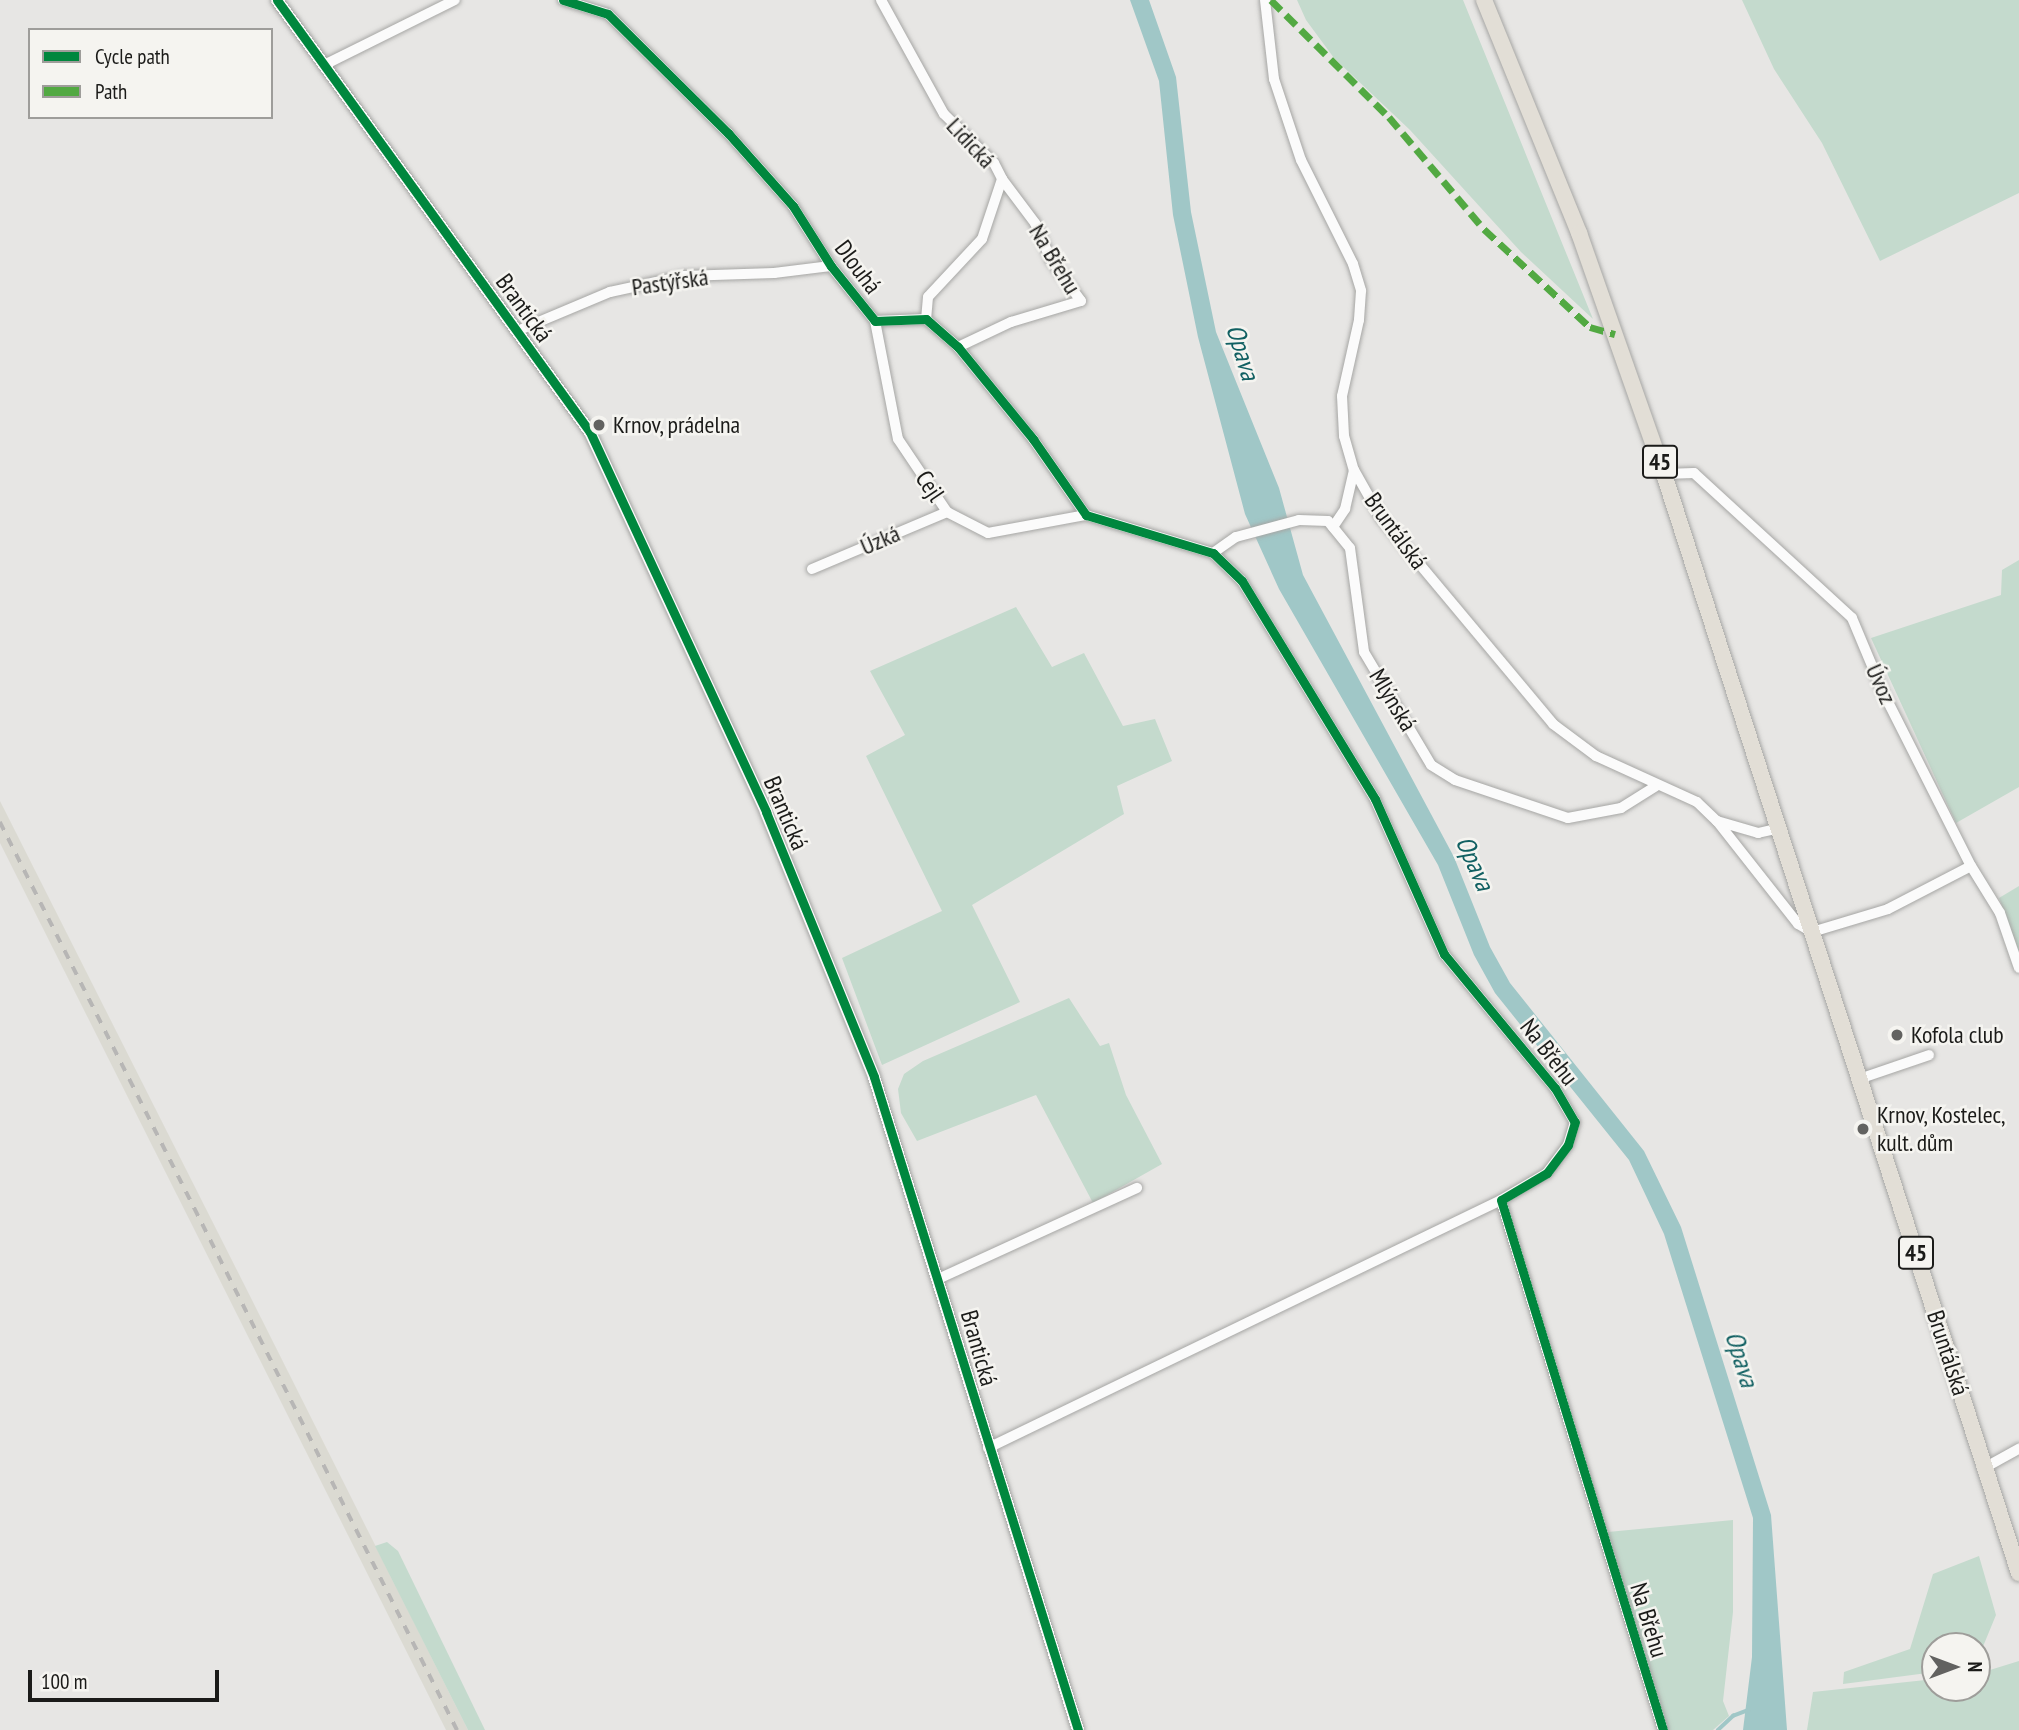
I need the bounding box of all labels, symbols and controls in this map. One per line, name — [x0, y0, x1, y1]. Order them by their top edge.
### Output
legend — [28, 28, 273, 119]
text: Cycle path — [95, 43, 170, 70]
text: Path — [95, 78, 127, 105]
street label: Lidická — [941, 112, 1001, 174]
street label: Na Břehu — [1023, 219, 1087, 299]
street label: Dlouhá — [829, 235, 887, 299]
street label: Pastýřská — [630, 262, 710, 302]
street label: Brantická — [490, 268, 558, 348]
water label: Opava — [1220, 320, 1266, 384]
place label: Krnov, prádelna — [613, 411, 742, 439]
marker: Krnov, prádelna — [591, 417, 607, 433]
road number: 45 — [1641, 442, 1679, 482]
street label: Cejl — [909, 465, 951, 507]
street label: Bruntálská — [1359, 487, 1433, 575]
street label: Úzká — [856, 519, 904, 561]
street label: Úvoz — [1860, 660, 1902, 708]
street label: Mlýnská — [1363, 664, 1423, 736]
street label: Brantická — [758, 772, 814, 854]
water label: Opava — [1449, 831, 1501, 895]
street label: Na Břehu — [1514, 1013, 1584, 1091]
place label: Kofola club — [1911, 1021, 2004, 1049]
marker: Kofola club — [1889, 1027, 1905, 1043]
place label: Krnov, Kostelec, kult. dům — [1877, 1101, 2007, 1157]
marker: Krnov, Kostelec, kult. dům — [1855, 1121, 1871, 1137]
road number: 45 — [1897, 1234, 1935, 1272]
street label: Brantická — [955, 1307, 1003, 1389]
street label: Bruntálská — [1921, 1307, 1975, 1399]
water label: Opava — [1719, 1327, 1765, 1391]
street label: Na Břehu — [1624, 1579, 1674, 1661]
north arrow — [1921, 1632, 1991, 1702]
scale bar — [32, 1656, 222, 1700]
text: N — [1963, 1662, 1987, 1672]
text: 100 m — [41, 1668, 87, 1695]

